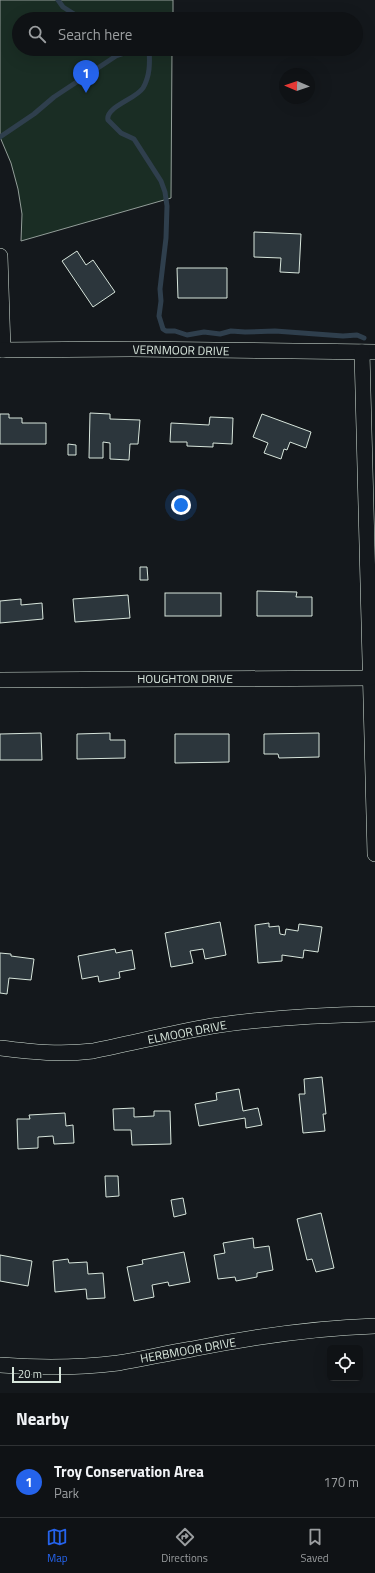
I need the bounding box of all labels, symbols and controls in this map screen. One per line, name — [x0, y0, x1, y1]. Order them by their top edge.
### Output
search box — [12, 12, 363, 56]
icon: search — [26, 23, 48, 45]
text: Search here — [58, 23, 132, 46]
pin: 1 — [73, 60, 99, 93]
north arrow — [279, 68, 315, 104]
street label: VERNMOOR DRIVE — [132, 340, 230, 360]
your location — [171, 495, 191, 515]
street label: HOUGHTON DRIVE — [137, 669, 233, 688]
street label: ELMOOR DRIVE — [146, 1015, 228, 1049]
street label: HERBMOOR DRIVE — [138, 1332, 238, 1368]
map controls — [327, 1345, 363, 1381]
button: locate — [327, 1345, 363, 1381]
scale bar — [12, 1365, 61, 1384]
text: 20 m — [18, 1366, 42, 1382]
text: Nearby — [16, 1406, 69, 1432]
text: Troy Conservation Area — [54, 1460, 204, 1483]
text: 1 — [25, 1472, 33, 1492]
text: 170 m — [323, 1472, 359, 1492]
text: Park — [54, 1483, 79, 1503]
tab: Map — [46, 1526, 68, 1566]
tab: Directions — [161, 1526, 208, 1566]
tab: Saved — [301, 1526, 329, 1566]

